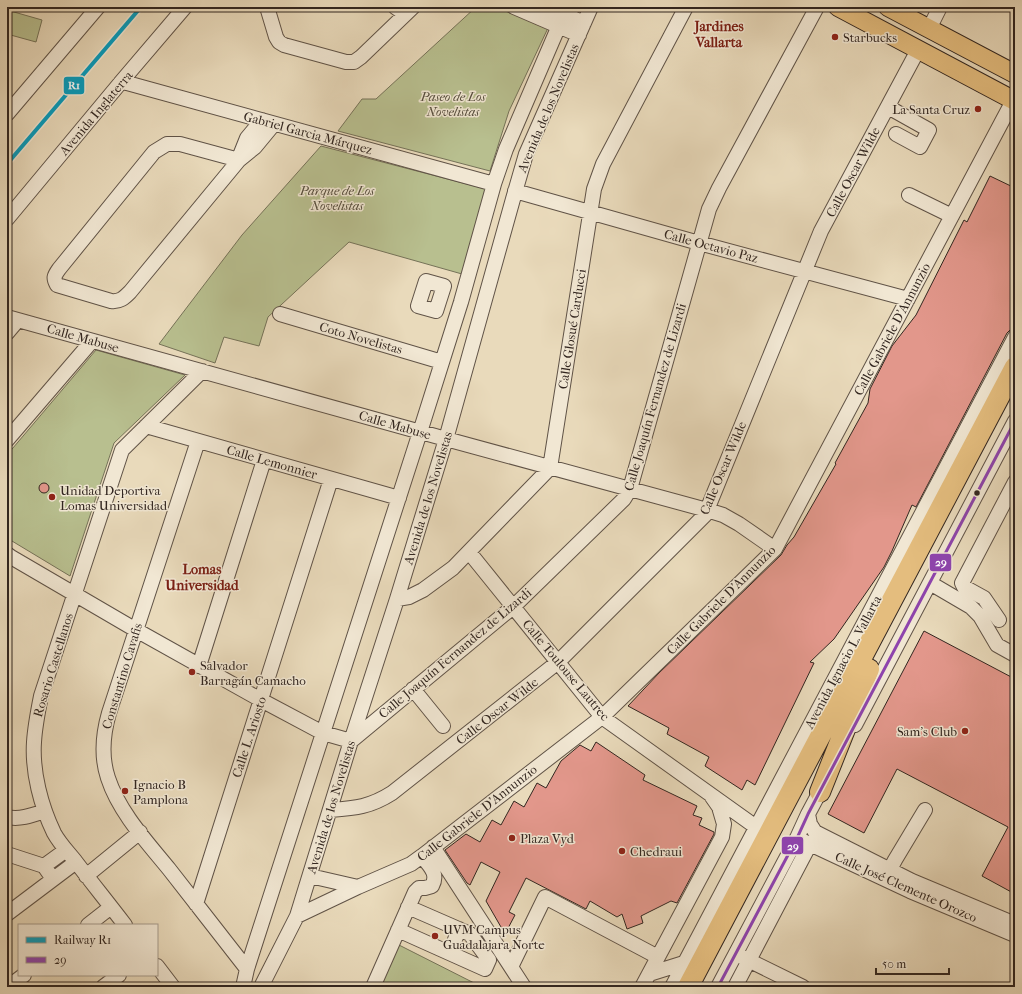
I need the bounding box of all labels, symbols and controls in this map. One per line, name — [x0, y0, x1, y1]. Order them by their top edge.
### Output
district label: Jardines Vallarta — [692, 18, 744, 51]
place label: Starbucks — [843, 30, 897, 45]
marker: Starbucks — [830, 32, 840, 42]
street label: Avenida de los Novelistas — [514, 41, 582, 175]
street label: Avenida Inglaterra — [56, 67, 136, 159]
line badge: R1 — [63, 76, 85, 95]
text: R1 — [68, 79, 80, 92]
park label: Paseo de Los Novelistas — [420, 89, 486, 119]
place label: La Santa Cruz — [892, 102, 970, 117]
marker: La Santa Cruz — [973, 104, 983, 114]
street label: Gabriel Garcia Márquez — [242, 109, 374, 157]
street label: Calle Oscar Wilde — [823, 124, 883, 220]
park label: Parque de Los Novelistas — [299, 183, 375, 213]
street label: Calle Octavio Paz — [662, 226, 760, 266]
street label: Calle Gabriele D'Annunzio — [851, 260, 934, 398]
street label: Calle Glosué Carducci — [555, 268, 589, 390]
street label: Calle Joaquín Fernandez de Lizardi — [621, 301, 689, 493]
street label: Coto Novelistas — [318, 319, 404, 357]
street label: Calle Mabuse — [45, 321, 121, 356]
street label: Calle Mabuse — [357, 408, 433, 443]
street label: Calle Oscar Wilde — [697, 419, 750, 517]
street label: Avenida de los Novelistas — [400, 430, 455, 567]
street label: Calle Lemonnier — [225, 442, 319, 482]
place label: Unidad Deportiva Lomas Universidad — [60, 483, 168, 513]
unlabelled marker — [972, 488, 982, 498]
marker: Unidad Deportiva Lomas Universidad — [47, 492, 57, 502]
street label: Calle Gabriele D'Annunzio — [663, 542, 779, 658]
line badge: 29 — [929, 553, 952, 572]
text: 29 — [935, 556, 947, 569]
district label: Lomas Universidad — [164, 561, 240, 594]
street label: Calle Joaquín Fernandez de Lizardi — [376, 585, 534, 721]
street label: Avenida Ignacio L. Vallarta — [801, 592, 885, 732]
street label: Rosario Castellanos — [30, 611, 76, 719]
street label: Calle Toulouse Lautrec — [519, 616, 613, 724]
street label: Constantino Cavafis — [99, 621, 145, 731]
place label: Salvador Barragán Camacho — [200, 658, 306, 688]
marker: Salvador Barragán Camacho — [187, 667, 197, 677]
street label: Calle Oscar Wilde — [453, 674, 541, 748]
street label: Calle L. Ariosto — [229, 694, 269, 780]
place label: Sam's Club — [897, 724, 957, 739]
marker: Sam's Club — [960, 726, 970, 736]
street label: Avenida de los Novelistas — [303, 739, 358, 876]
street label: Calle Gabriele D'Annunzio — [414, 761, 540, 864]
place label: Ignacio B Pamplona — [133, 777, 189, 807]
marker: Ignacio B Pamplona — [120, 786, 130, 796]
place label: Plaza Vyd — [520, 831, 575, 846]
marker: Plaza Vyd — [507, 833, 517, 843]
line badge: 29 — [781, 836, 804, 855]
text: 29 — [787, 840, 799, 853]
place label: Chedraui — [630, 844, 682, 859]
marker: Chedraui — [617, 846, 627, 856]
street label: Calle José Clemente Orozco — [833, 849, 980, 925]
place label: UVM Campus Guadalajara Norte — [443, 922, 545, 952]
legend — [18, 924, 158, 976]
marker: UVM Campus Guadalajara Norte — [430, 931, 440, 941]
text: Railway R1 — [54, 933, 111, 947]
scale bar — [876, 950, 949, 976]
text: 29 — [54, 953, 66, 967]
text: 50 m — [882, 957, 906, 971]

